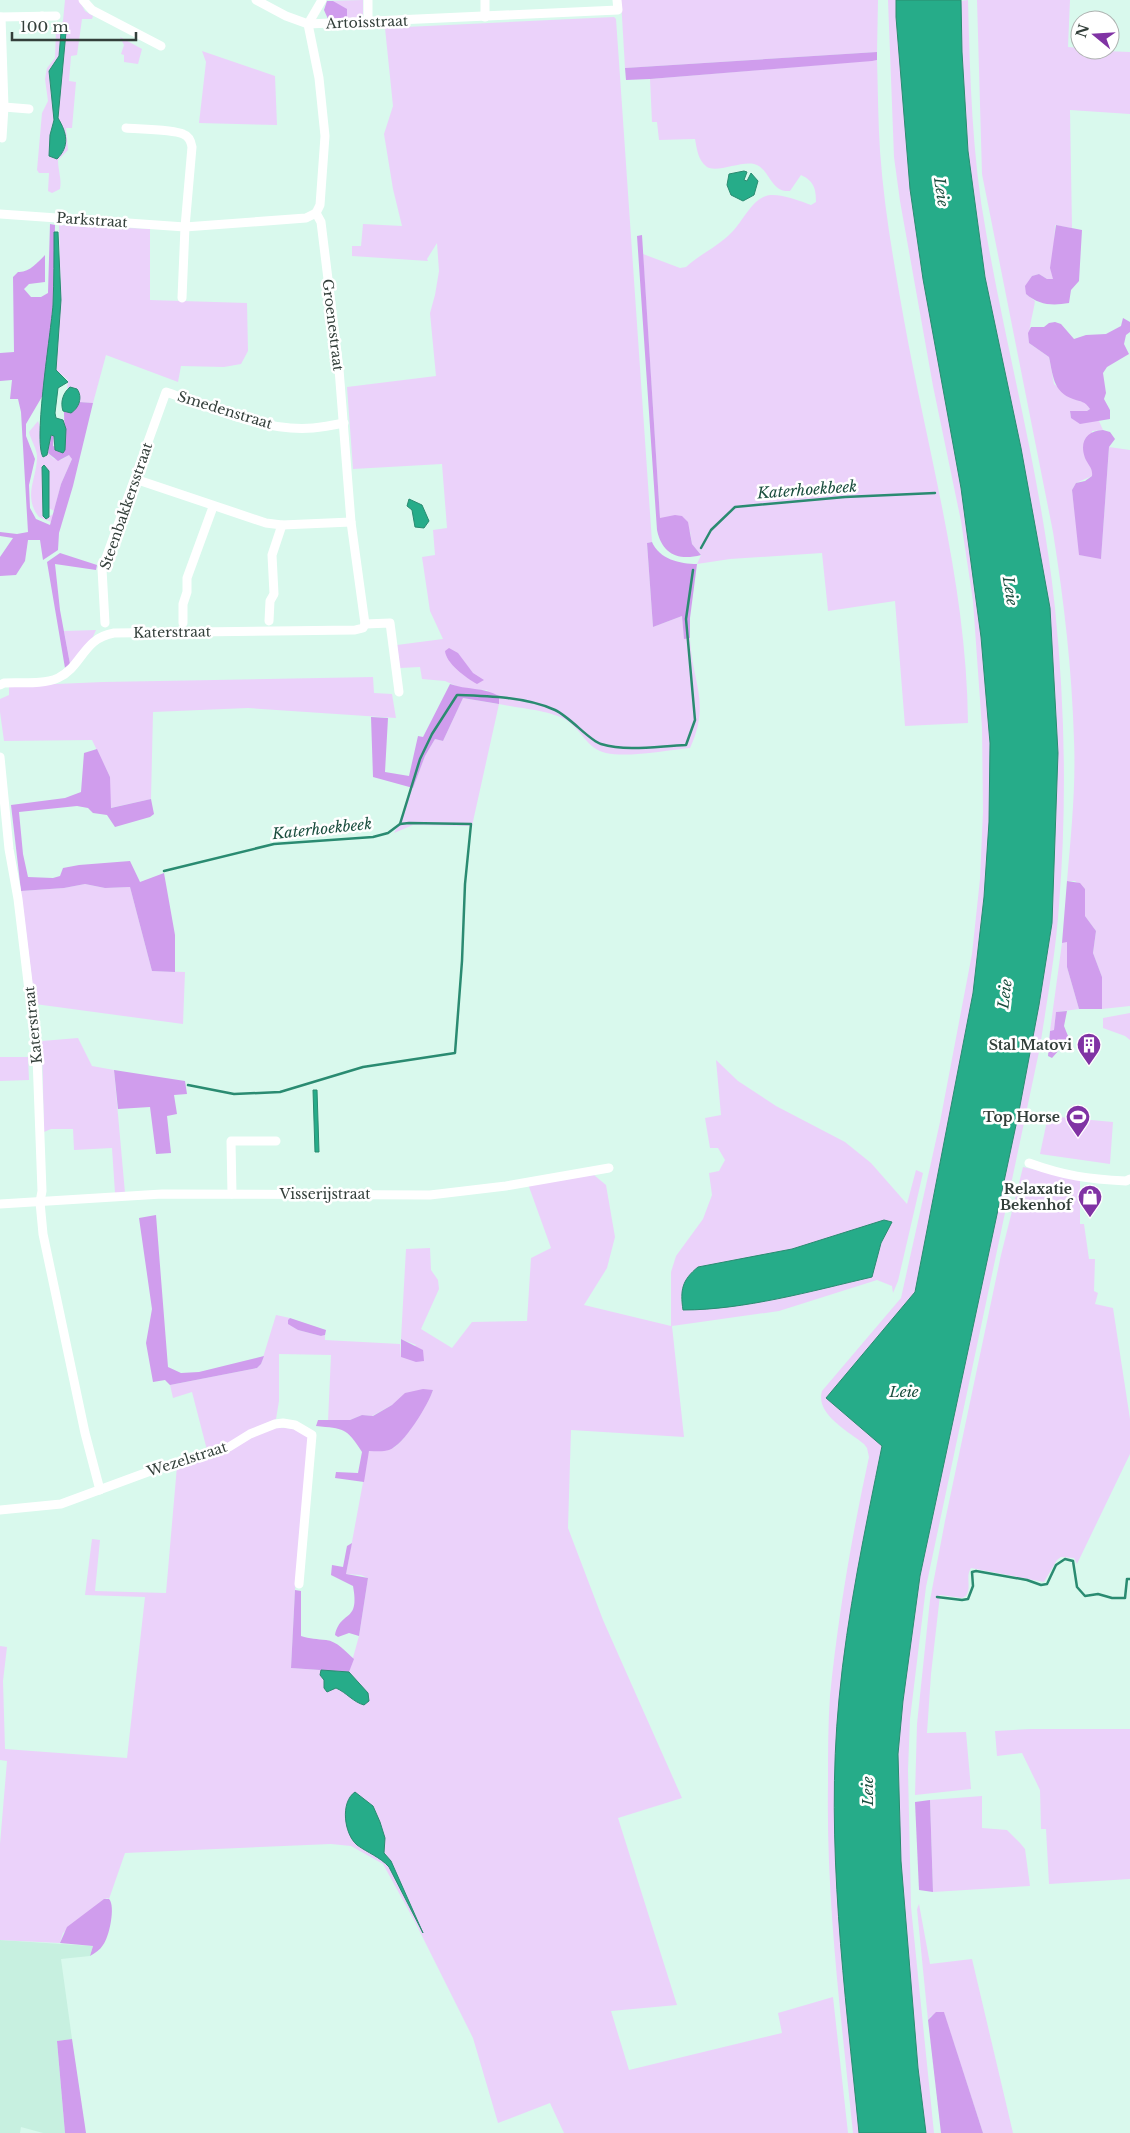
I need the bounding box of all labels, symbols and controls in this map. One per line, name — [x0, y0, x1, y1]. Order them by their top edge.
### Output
scale bar — [12, 10, 136, 42]
north arrow — [1070, 10, 1120, 60]
street label: Artoisstraat — [325, 12, 409, 32]
text: 100 m — [20, 17, 69, 36]
text: N — [1072, 22, 1093, 40]
water label: Leie — [930, 175, 953, 208]
street label: Parkstraat — [56, 209, 129, 232]
street label: Groenestraat — [318, 278, 348, 373]
street label: Smedenstraat — [175, 387, 275, 433]
street label: Steenbakkersstraat — [96, 439, 157, 572]
water label: Katerhoekbeek — [755, 477, 858, 503]
water label: Leie — [999, 574, 1022, 607]
street label: Katerstraat — [133, 622, 212, 642]
water label: Katerhoekbeek — [270, 814, 373, 843]
water label: Leie — [993, 978, 1016, 1011]
street label: Katerstraat — [20, 985, 46, 1065]
building icon: Stal Matovi — [1076, 1032, 1102, 1066]
place label: Stal Matovi — [989, 1036, 1072, 1054]
sports icon: Top Horse — [1065, 1104, 1091, 1138]
place label: Top Horse — [983, 1108, 1060, 1126]
place label: Relaxatie Bekenhof — [1000, 1180, 1074, 1214]
shop icon: Relaxatie Bekenhof — [1077, 1184, 1103, 1218]
street label: Visserijstraat — [278, 1185, 371, 1203]
water label: Leie — [888, 1382, 919, 1401]
street label: Wezelstraat — [144, 1437, 230, 1481]
water label: Leie — [858, 1776, 877, 1807]

